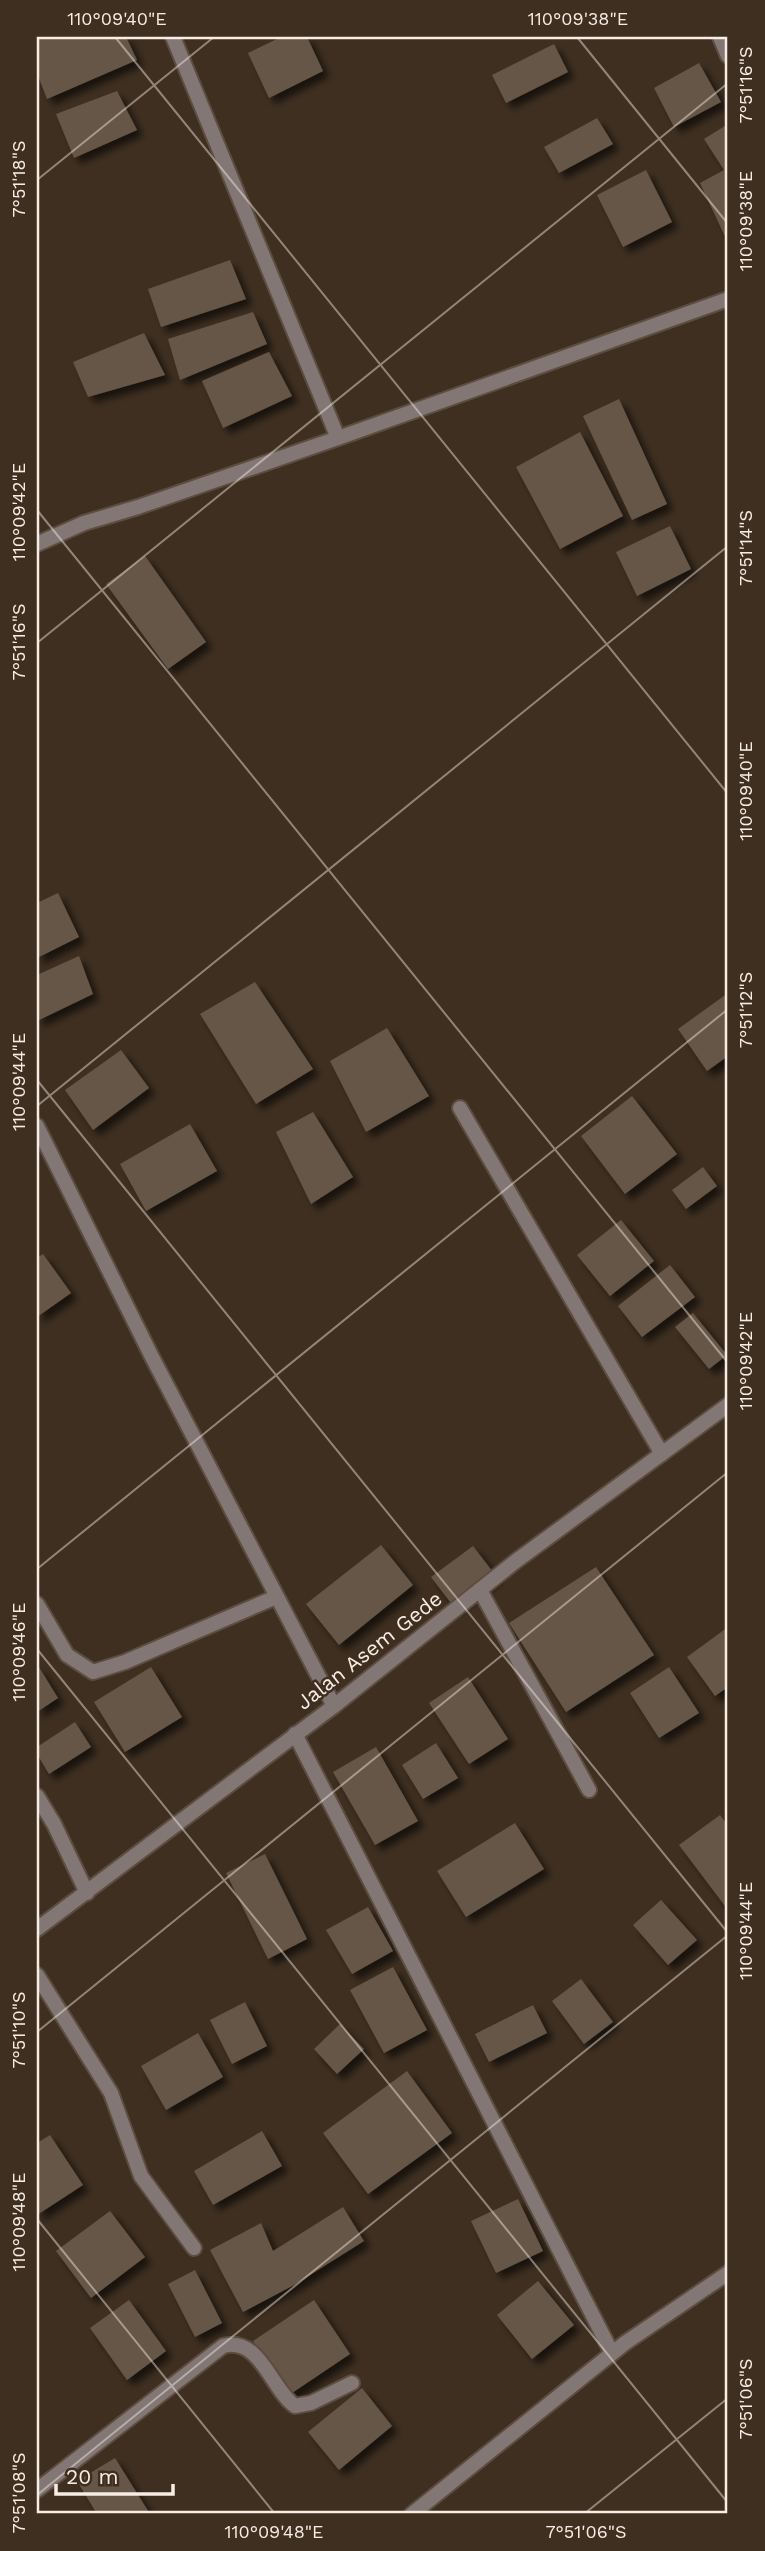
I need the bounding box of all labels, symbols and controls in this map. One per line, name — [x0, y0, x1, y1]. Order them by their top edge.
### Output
text: 110°09'40"E — [67, 8, 167, 29]
text: 110°09'38"E — [528, 8, 628, 29]
text: 7°51'16"S — [735, 47, 756, 123]
text: 7°51'18"S — [8, 141, 29, 218]
text: 110°09'38"E — [735, 171, 756, 271]
text: 110°09'42"E — [8, 463, 29, 561]
text: 7°51'14"S — [735, 510, 756, 586]
text: 7°51'16"S — [8, 604, 29, 680]
text: 110°09'40"E — [735, 741, 756, 841]
text: 7°51'12"S — [735, 972, 756, 1048]
text: 110°09'44"E — [8, 1033, 29, 1131]
text: 110°09'42"E — [735, 1312, 756, 1410]
street label: Jalan Asem Gede — [291, 1585, 447, 1715]
text: 110°09'46"E — [8, 1602, 29, 1702]
text: 110°09'44"E — [735, 1882, 756, 1980]
text: 7°51'10"S — [8, 1991, 29, 2069]
text: 110°09'48"E — [8, 2172, 29, 2272]
text: 7°51'06"S — [735, 2358, 756, 2440]
text: 7°51'08"S — [8, 2452, 29, 2534]
scale bar — [56, 2453, 173, 2497]
text: 20 m — [66, 2464, 118, 2489]
text: 110°09'48"E — [224, 2521, 324, 2542]
text: 7°51'06"S — [545, 2521, 627, 2542]

